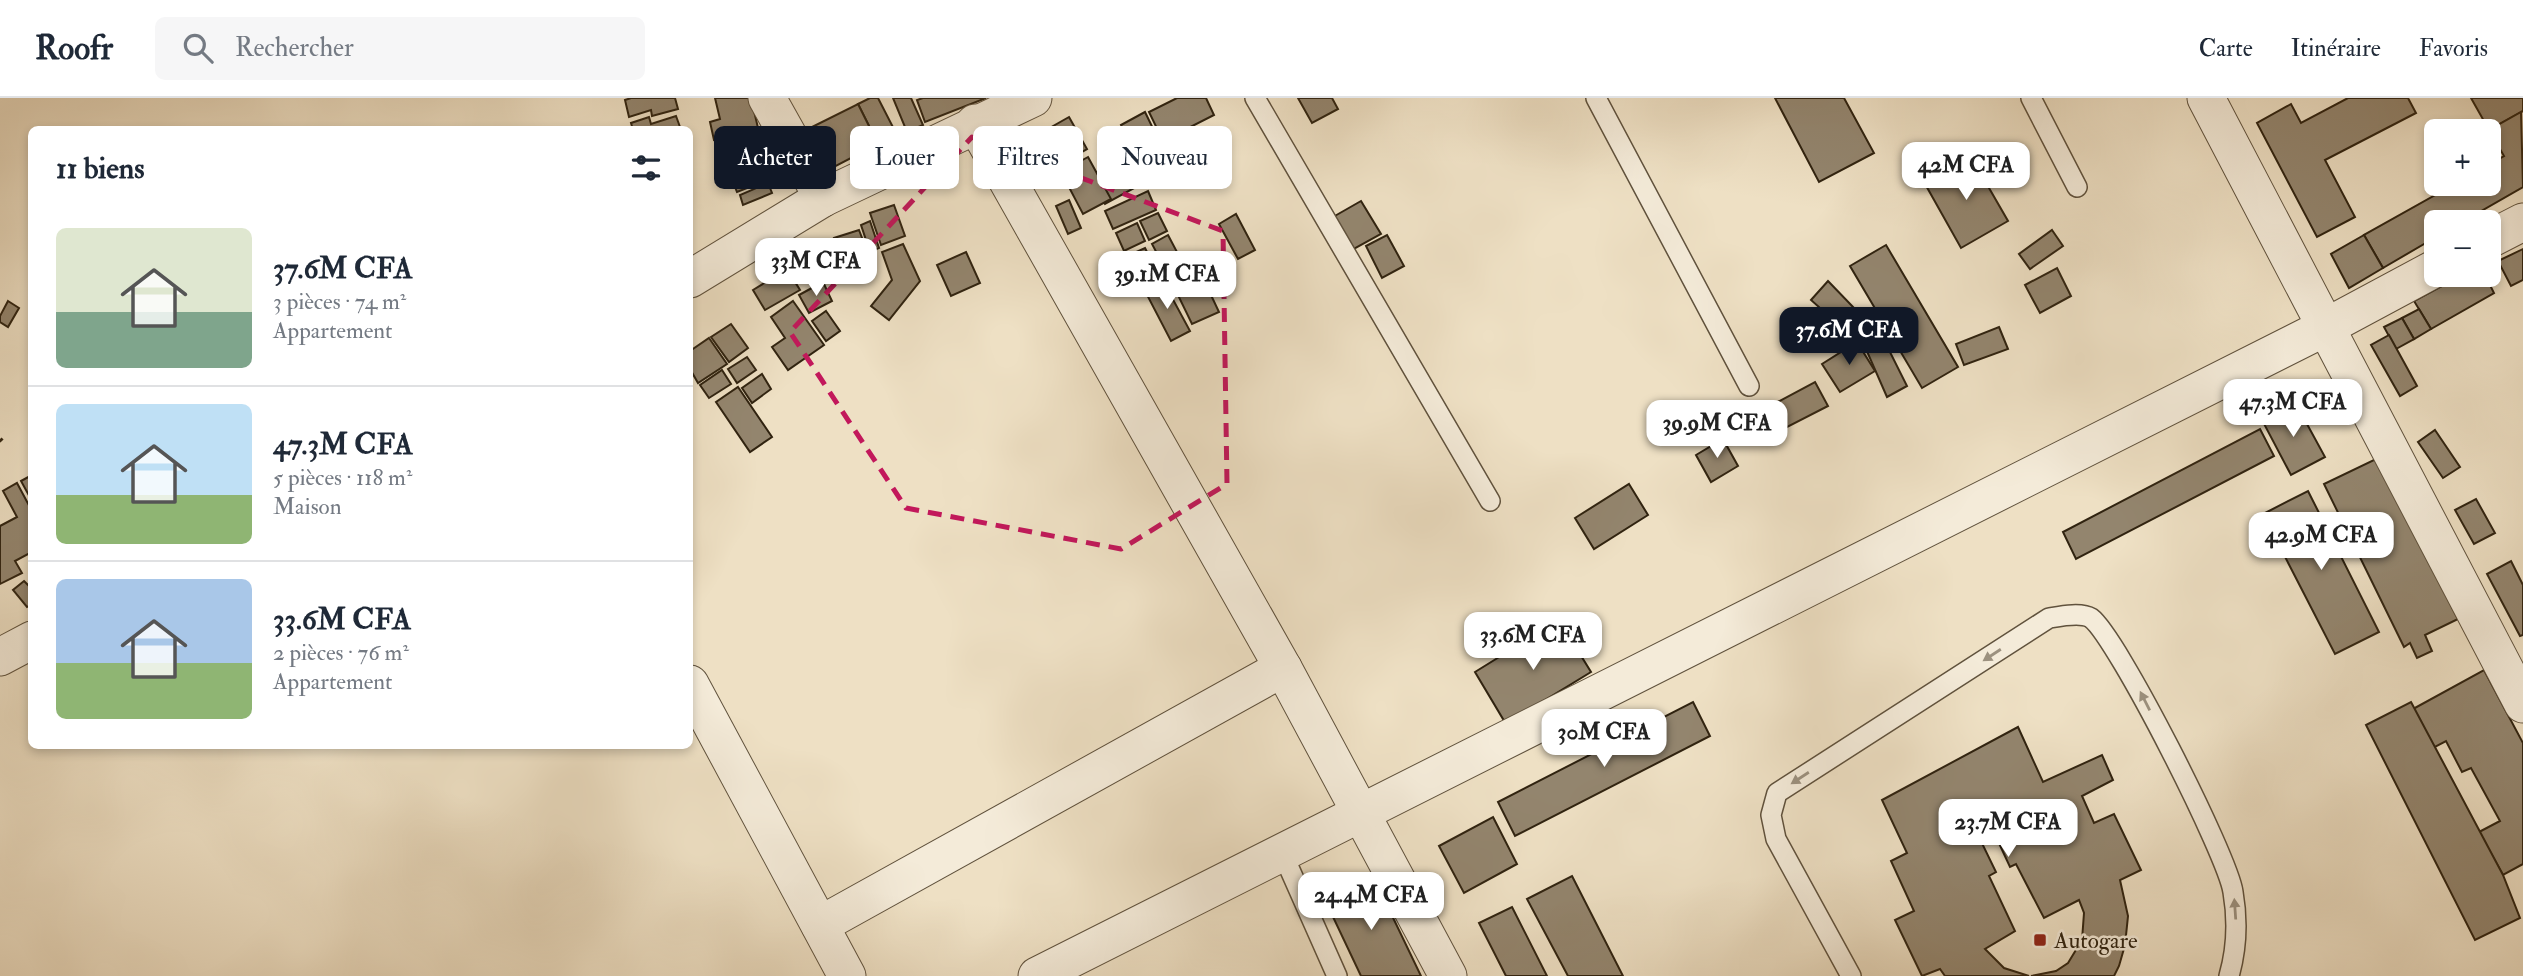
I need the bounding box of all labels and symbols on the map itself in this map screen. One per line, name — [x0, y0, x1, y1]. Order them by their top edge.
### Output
pin: 42M CFA — [1901, 142, 2031, 202]
pin: 33M CFA — [751, 238, 881, 298]
pin: 39.1M CFA — [1087, 252, 1247, 311]
pin: 37.6M CFA — [1769, 308, 1929, 367]
pin: 47.3M CFA — [2213, 380, 2373, 439]
pin: 39.9M CFA — [1637, 400, 1797, 460]
pin: 42.9M CFA — [2241, 512, 2401, 572]
pin: 33.6M CFA — [1453, 612, 1613, 672]
one-way arrow — [1982, 648, 2001, 661]
one-way arrow — [2139, 691, 2150, 711]
pin: 30M CFA — [1539, 710, 1669, 769]
one-way arrow — [1791, 771, 1810, 784]
pin: 23.7M CFA — [1928, 800, 2088, 859]
pin: 24.4M CFA — [1291, 872, 1451, 932]
one-way arrow — [2229, 898, 2240, 920]
place label: Autogare — [2053, 926, 2138, 955]
marker: Autogare — [2032, 932, 2048, 948]

